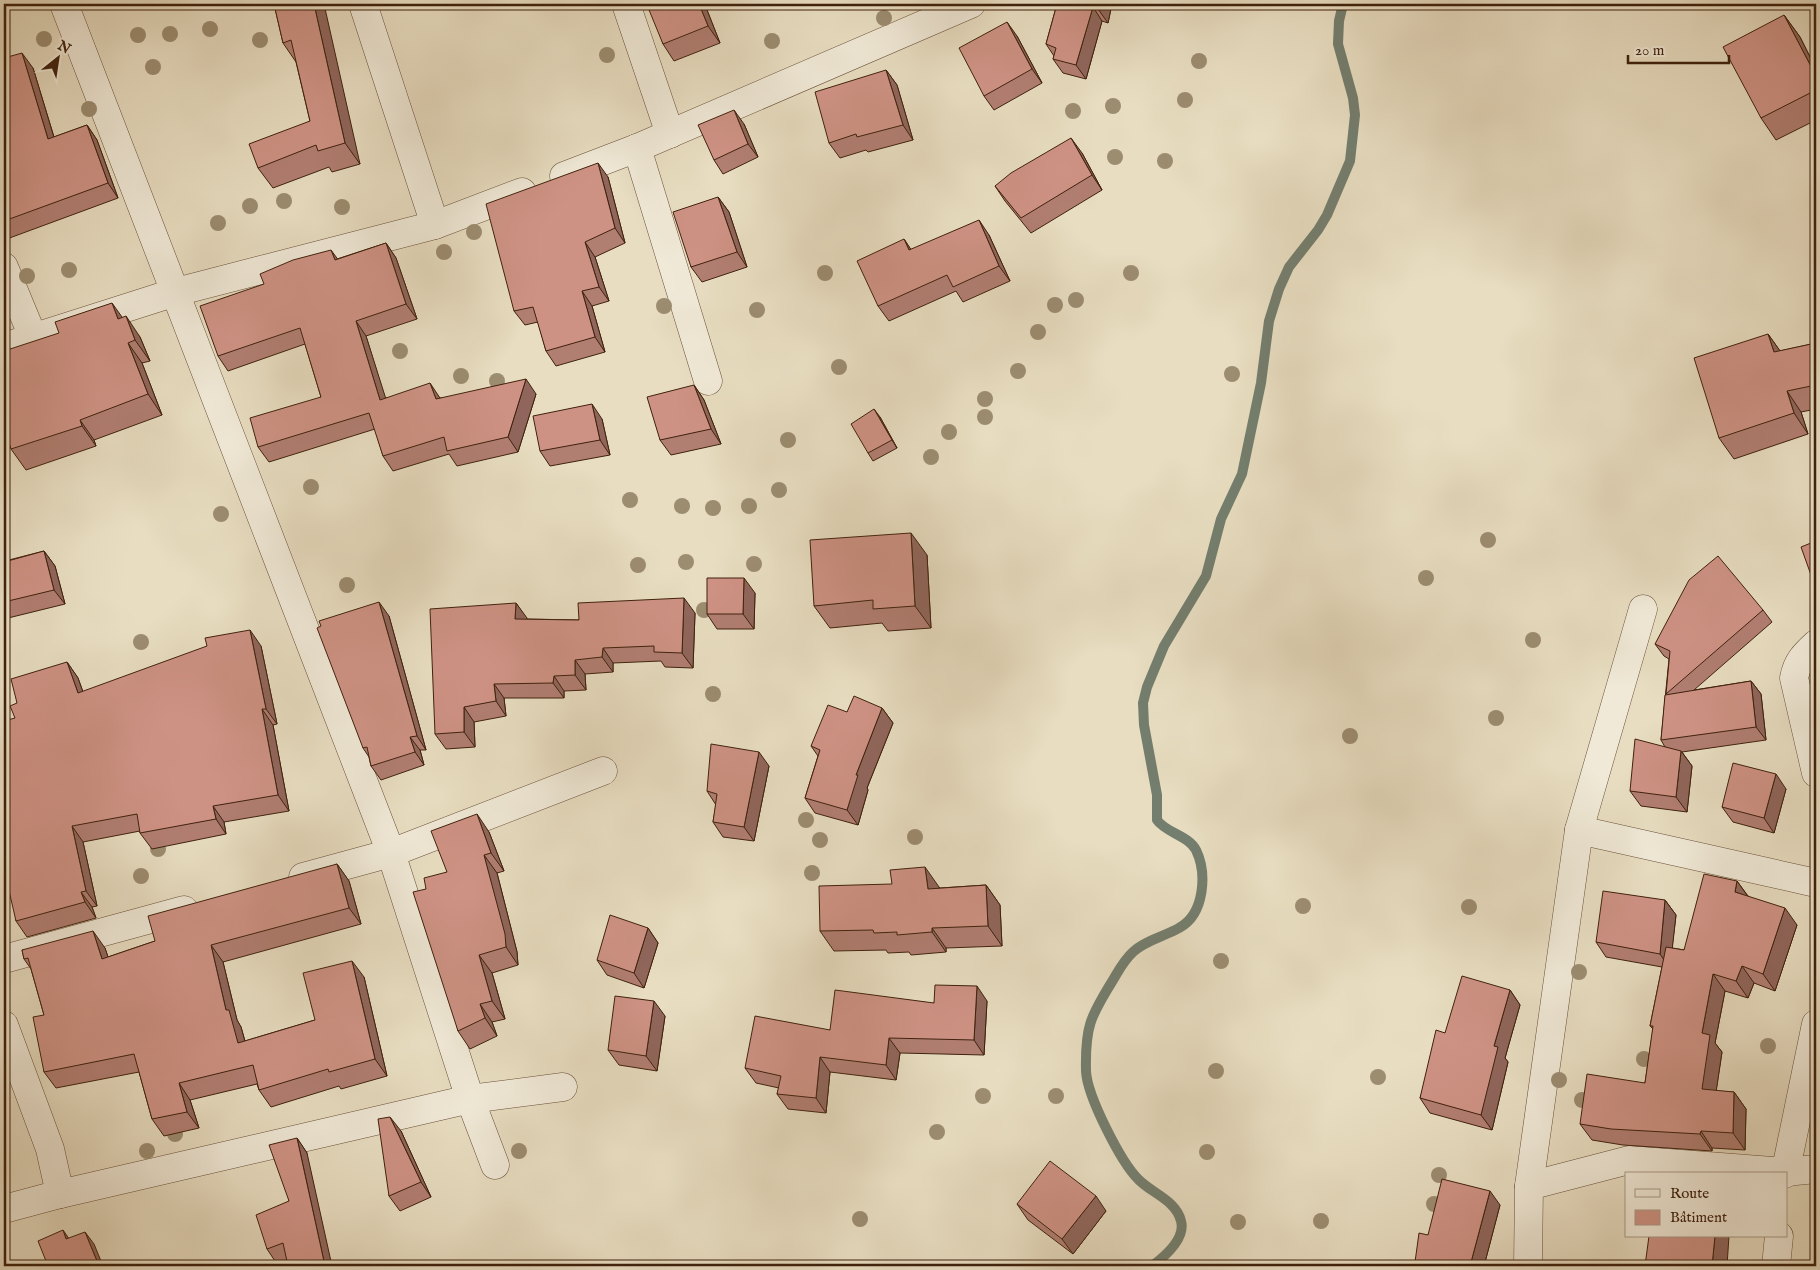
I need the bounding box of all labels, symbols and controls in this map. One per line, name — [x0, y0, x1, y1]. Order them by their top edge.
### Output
north arrow — [32, 32, 82, 82]
scale bar — [1628, 32, 1729, 64]
text: N — [53, 36, 74, 58]
text: 20 m — [1635, 41, 1665, 60]
legend — [1625, 1172, 1788, 1238]
text: Route — [1670, 1184, 1709, 1203]
text: Bâtiment — [1670, 1208, 1727, 1227]

